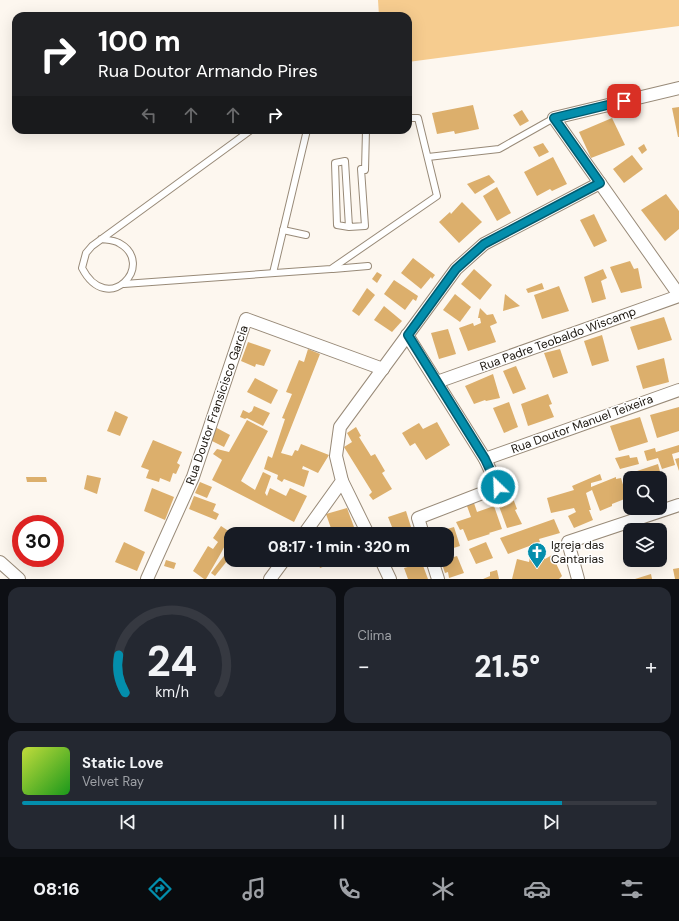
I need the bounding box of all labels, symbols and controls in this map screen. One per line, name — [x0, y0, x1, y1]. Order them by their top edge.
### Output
text: 100 m — [98, 23, 181, 60]
icon: right — [32, 28, 84, 80]
text: Rua Doutor Armando Pires — [98, 59, 318, 83]
pin — [607, 84, 641, 118]
icon: arrive — [613, 90, 635, 112]
icon: left — [138, 104, 160, 126]
icon: ahead — [180, 104, 202, 126]
icon: ahead — [222, 104, 244, 126]
icon: right — [264, 104, 286, 126]
street label: Rua Padre Teobaldo Wiscamp — [478, 303, 638, 375]
street label: Rua Doutor Fransicisco Garcia — [182, 323, 252, 487]
street label: Rua Doutor Manuel Teixeira — [509, 391, 655, 457]
position arrow — [477, 466, 519, 508]
map controls — [623, 471, 667, 567]
button: search — [623, 471, 667, 515]
speed limit sign: 30 — [12, 515, 64, 567]
button: layers — [623, 523, 667, 567]
text: 08:17 · 1 min · 320 m — [268, 537, 410, 557]
place label: Igreja das Cantarias — [551, 537, 604, 567]
church icon: Igreja das Cantarias — [526, 541, 548, 569]
text: Clima — [358, 627, 392, 644]
text: 24 — [146, 635, 197, 689]
text: 21.5° — [474, 647, 540, 686]
text: − — [358, 652, 370, 681]
text: + — [645, 652, 657, 681]
text: km/h — [155, 683, 189, 701]
text: Static Love — [82, 753, 163, 773]
text: Velvet Ray — [82, 773, 144, 790]
icon: previous — [117, 811, 139, 833]
icon: pause — [328, 811, 350, 833]
icon: next — [540, 811, 562, 833]
icon: directions — [146, 875, 174, 903]
icon: music — [240, 875, 268, 903]
icon: phone — [335, 875, 363, 903]
icon: climate — [429, 875, 457, 903]
icon: car — [523, 875, 551, 903]
icon: filters — [618, 875, 646, 903]
text: 08:16 — [33, 877, 80, 901]

